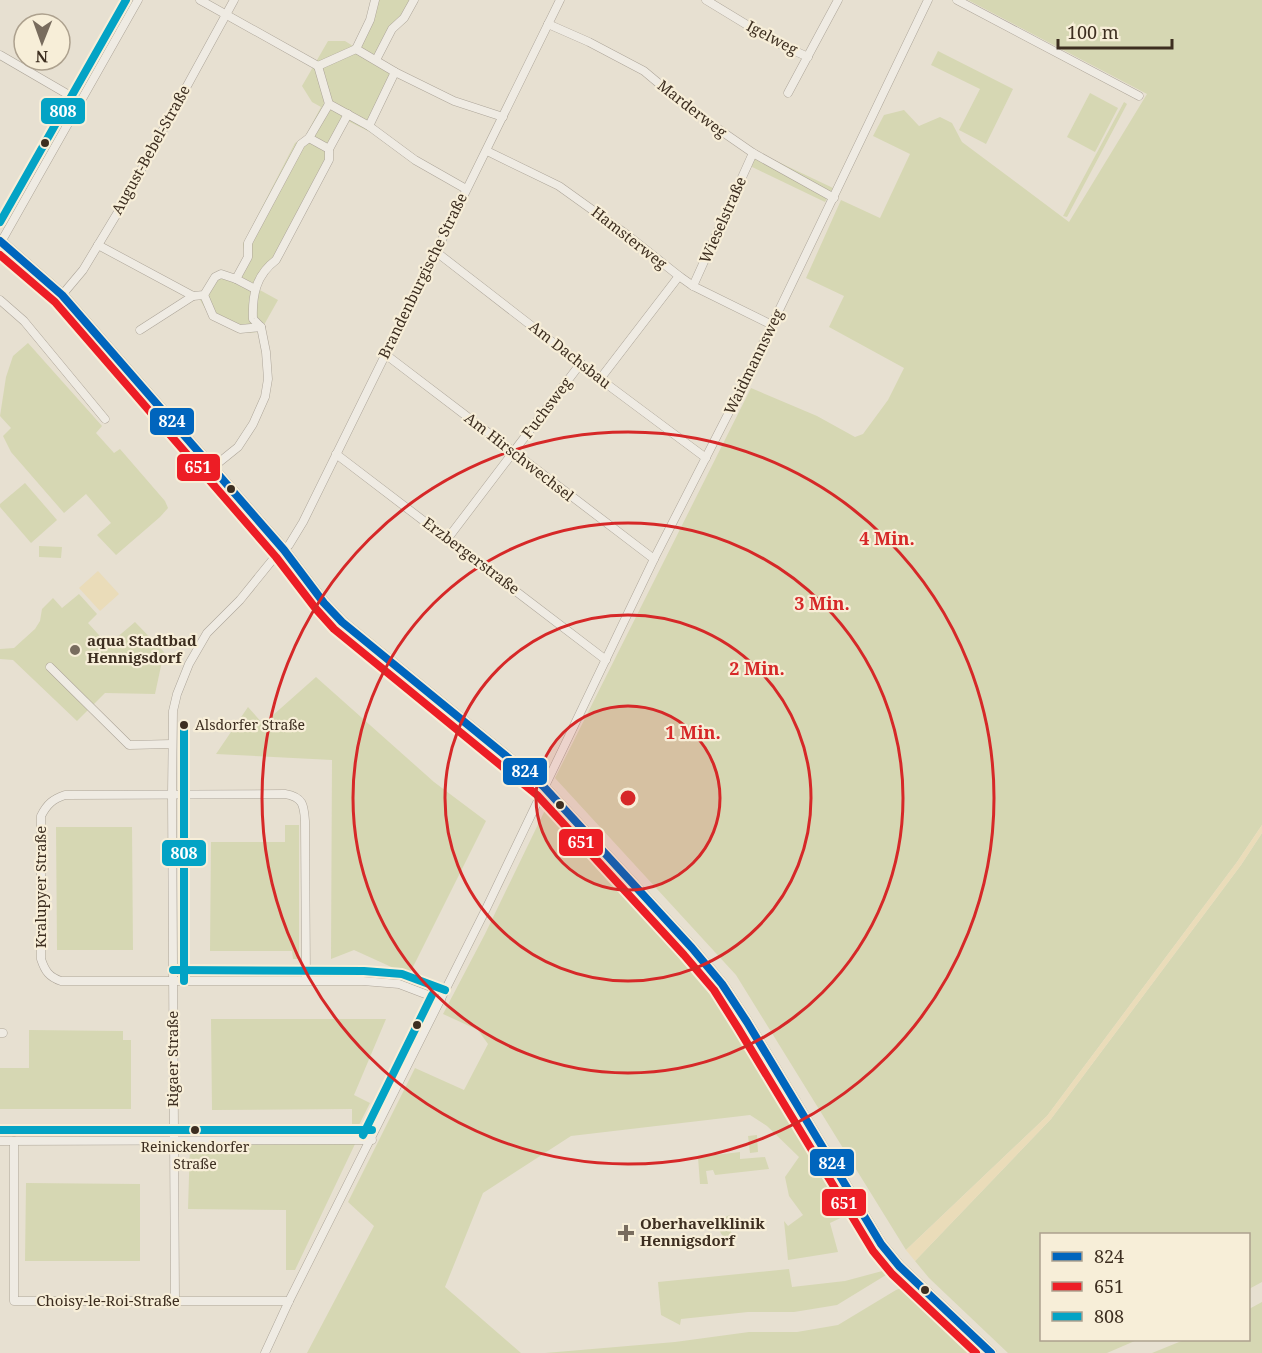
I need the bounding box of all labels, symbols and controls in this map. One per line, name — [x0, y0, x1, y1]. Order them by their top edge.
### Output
north arrow — [12, 12, 72, 72]
scale bar — [1058, 12, 1172, 50]
street label: Igelweg — [743, 15, 802, 59]
text: 100 m — [1067, 20, 1119, 44]
text: N — [35, 46, 48, 68]
street label: Marderweg — [654, 75, 731, 142]
street label: August-Bebel-Straße — [106, 81, 194, 218]
line badge: 808 — [40, 97, 86, 125]
text: 808 — [49, 100, 77, 122]
unlabelled marker — [39, 137, 51, 149]
street label: Wieselstraße — [694, 173, 750, 266]
street label: Brandenburgische Straße — [373, 189, 471, 362]
street label: Hamsterweg — [588, 201, 672, 273]
street label: Waidmannsweg — [719, 306, 787, 418]
street label: Am Dachsbau — [526, 316, 616, 393]
street label: Fuchsweg — [517, 373, 576, 442]
line badge: 824 — [149, 407, 195, 436]
street label: Am Hirschwechsel — [461, 407, 579, 505]
text: 824 — [158, 410, 186, 432]
line badge: 651 — [176, 453, 221, 482]
text: 651 — [184, 456, 212, 478]
unlabelled marker — [225, 483, 237, 495]
street label: Erzbergerstraße — [419, 512, 524, 598]
text: 4 Min. — [859, 526, 915, 550]
text: 3 Min. — [794, 591, 850, 615]
place label: aqua Stadtbad Hennigsdorf — [87, 630, 197, 667]
marker: aqua Stadtbad Hennigsdorf — [68, 643, 82, 657]
text: 2 Min. — [729, 656, 785, 680]
place label: Alsdorfer Straße — [195, 715, 305, 734]
marker: Alsdorfer Straße — [178, 719, 190, 731]
text: 1 Min. — [665, 720, 721, 744]
line badge: 824 — [502, 757, 548, 786]
text: 824 — [511, 760, 539, 782]
centre of rings — [618, 788, 638, 808]
unlabelled marker — [554, 799, 566, 811]
street label: Kralupyer Straße — [30, 826, 50, 948]
line badge: 651 — [558, 828, 604, 857]
text: 651 — [567, 831, 595, 853]
line badge: 808 — [161, 839, 207, 867]
text: 808 — [170, 842, 198, 864]
street label: Rigaer Straße — [162, 1011, 182, 1107]
unlabelled marker — [411, 1019, 423, 1031]
marker: Reinickendorfer Straße — [189, 1124, 201, 1136]
place label: Reinickendorfer Straße — [141, 1137, 250, 1173]
line badge: 824 — [809, 1148, 855, 1177]
text: 824 — [818, 1152, 846, 1174]
line badge: 651 — [821, 1188, 867, 1217]
text: 651 — [830, 1192, 858, 1214]
place label: Oberhavelklinik Hennigsdorf — [640, 1213, 765, 1250]
marker: Oberhavelklinik Hennigsdorf — [617, 1224, 635, 1242]
legend — [1040, 1233, 1250, 1341]
text: 824 — [1094, 1244, 1124, 1268]
text: 651 — [1094, 1274, 1124, 1298]
unlabelled marker — [919, 1284, 931, 1296]
street label: Choisy-le-Roi-Straße — [36, 1290, 180, 1310]
text: 808 — [1094, 1304, 1124, 1328]

